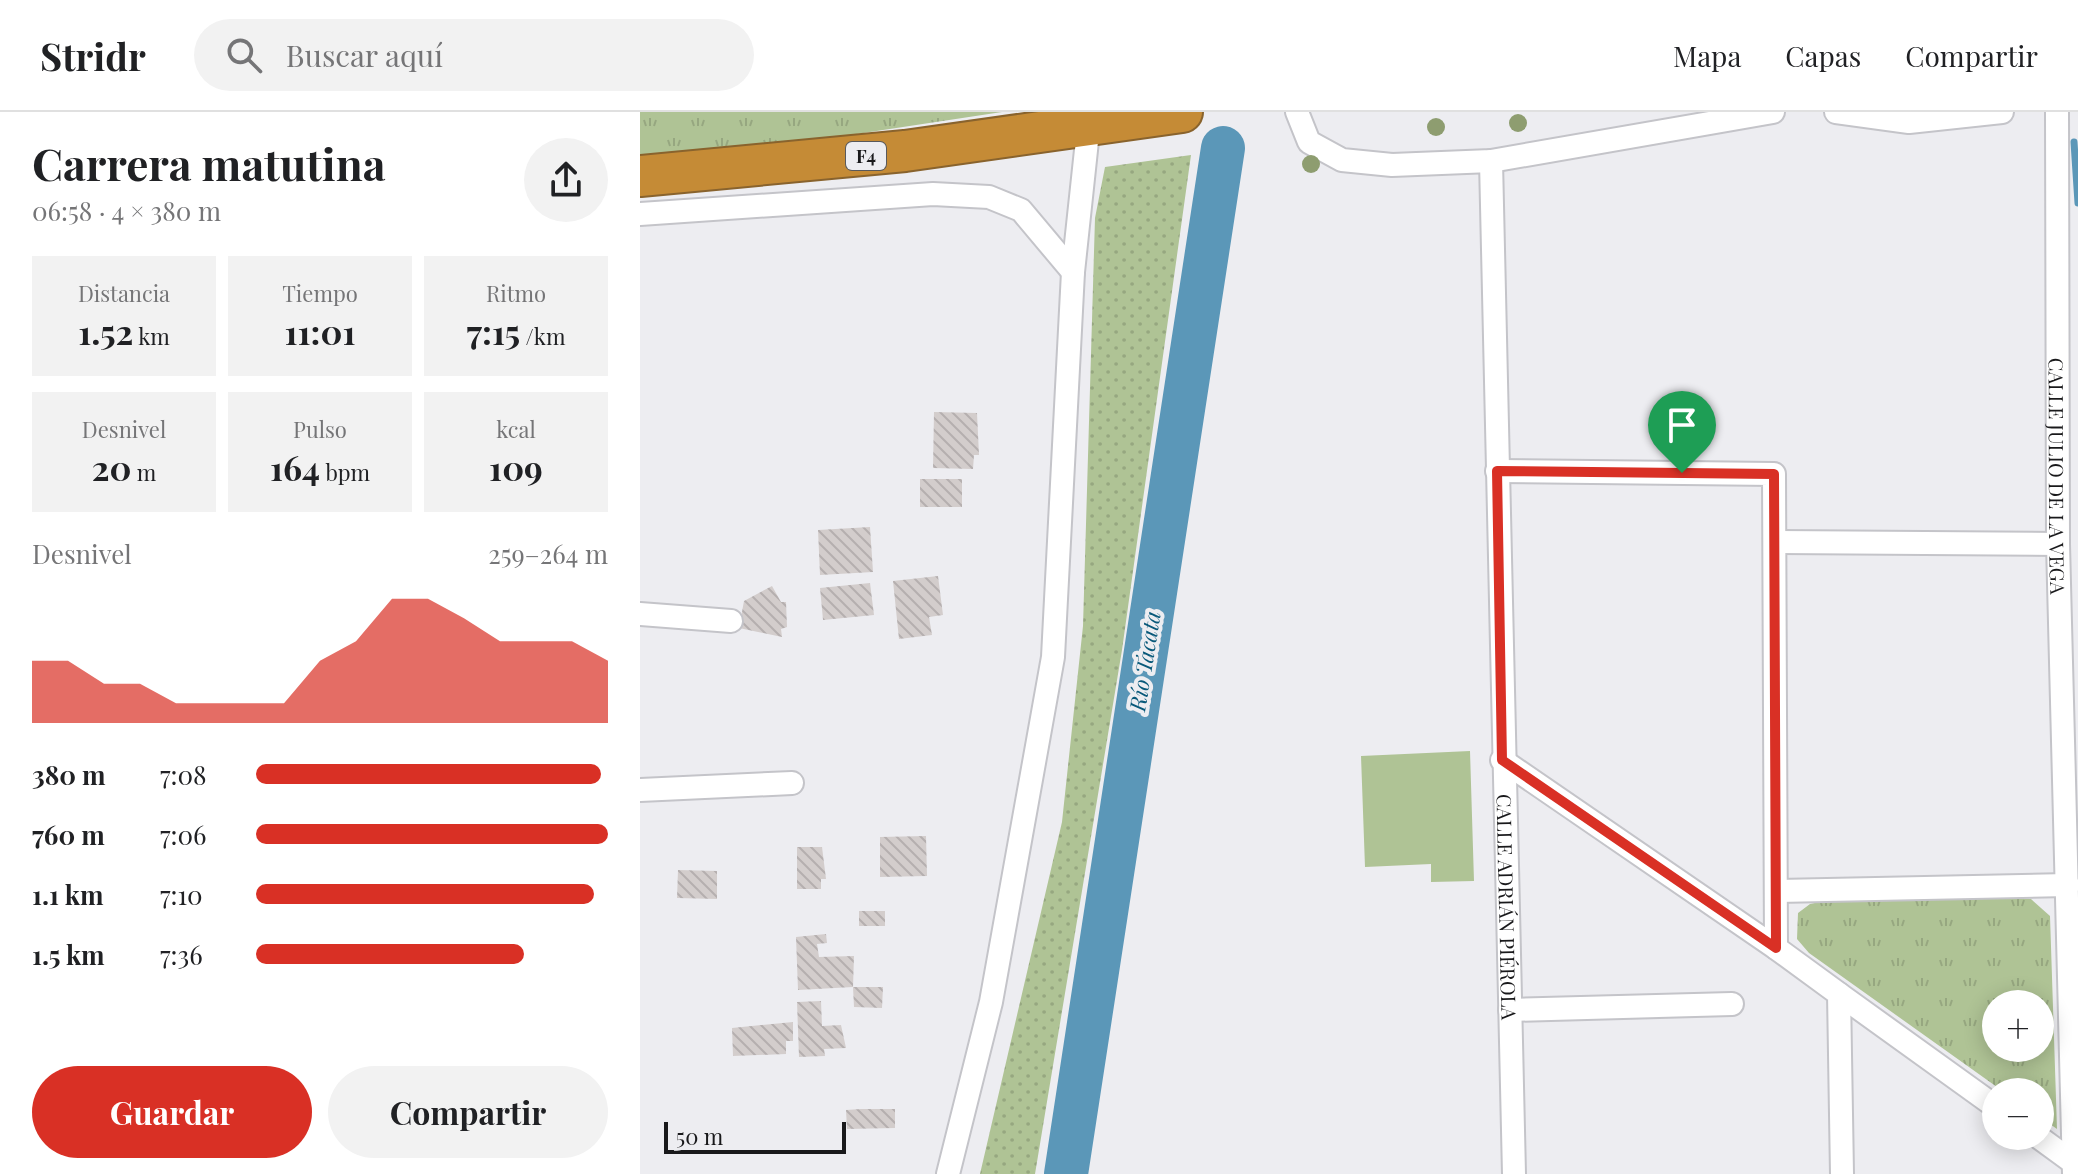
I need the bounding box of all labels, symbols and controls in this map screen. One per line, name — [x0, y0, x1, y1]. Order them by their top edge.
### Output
search box — [194, 19, 754, 91]
text: Stridr — [40, 30, 146, 81]
icon: search — [222, 33, 266, 77]
text: Buscar aquí — [286, 35, 443, 75]
text: Mapa — [1673, 37, 1741, 74]
text: Capas — [1785, 37, 1861, 74]
text: Compartir — [1905, 37, 2038, 74]
text: Carrera matutina — [32, 133, 386, 192]
button: share — [524, 138, 608, 222]
road number: F4 — [846, 142, 886, 170]
text: 06:58 · 4 × 380 m — [32, 193, 221, 228]
text: Distancia — [78, 278, 170, 308]
text: Tiempo — [282, 278, 358, 308]
text: Ritmo — [486, 278, 546, 308]
text: 1.52 — [78, 308, 133, 354]
text: 11:01 — [285, 308, 355, 354]
text: 7:15 — [467, 308, 520, 354]
text: km — [133, 321, 170, 351]
text: /km — [520, 321, 565, 351]
street label: CALLE JULIO DE LA VEGA — [2044, 358, 2073, 595]
pin — [1648, 391, 1716, 473]
icon: arrive — [1660, 403, 1704, 447]
text: Desnivel — [82, 414, 166, 444]
text: Pulso — [293, 414, 347, 444]
text: kcal — [496, 414, 536, 444]
text: 20 — [92, 444, 131, 490]
text: 164 — [270, 444, 320, 490]
text: 109 — [489, 444, 543, 490]
text: m — [131, 457, 156, 487]
text: bpm — [320, 457, 370, 487]
text: Desnivel — [32, 536, 132, 571]
text: 259–264 m — [488, 536, 608, 571]
water label: Río Tacata — [1121, 609, 1167, 714]
text: 380 m — [32, 757, 106, 792]
text: 7:08 — [160, 757, 207, 792]
street label: CALLE ADRIÁN PIÉROLA — [1492, 793, 1524, 1021]
text: 760 m — [32, 817, 105, 852]
text: 7:06 — [160, 817, 207, 852]
text: 1.1 km — [32, 877, 103, 912]
text: 7:10 — [160, 877, 203, 912]
text: 1.5 km — [32, 937, 105, 972]
text: 7:36 — [160, 937, 203, 972]
map controls — [1982, 990, 2054, 1150]
button: + — [1982, 990, 2054, 1062]
button: Guardar — [32, 1066, 312, 1158]
button: Compartir — [328, 1066, 608, 1158]
button: − — [1982, 1078, 2054, 1150]
scale bar — [664, 1118, 846, 1154]
text: 50 m — [676, 1121, 723, 1151]

